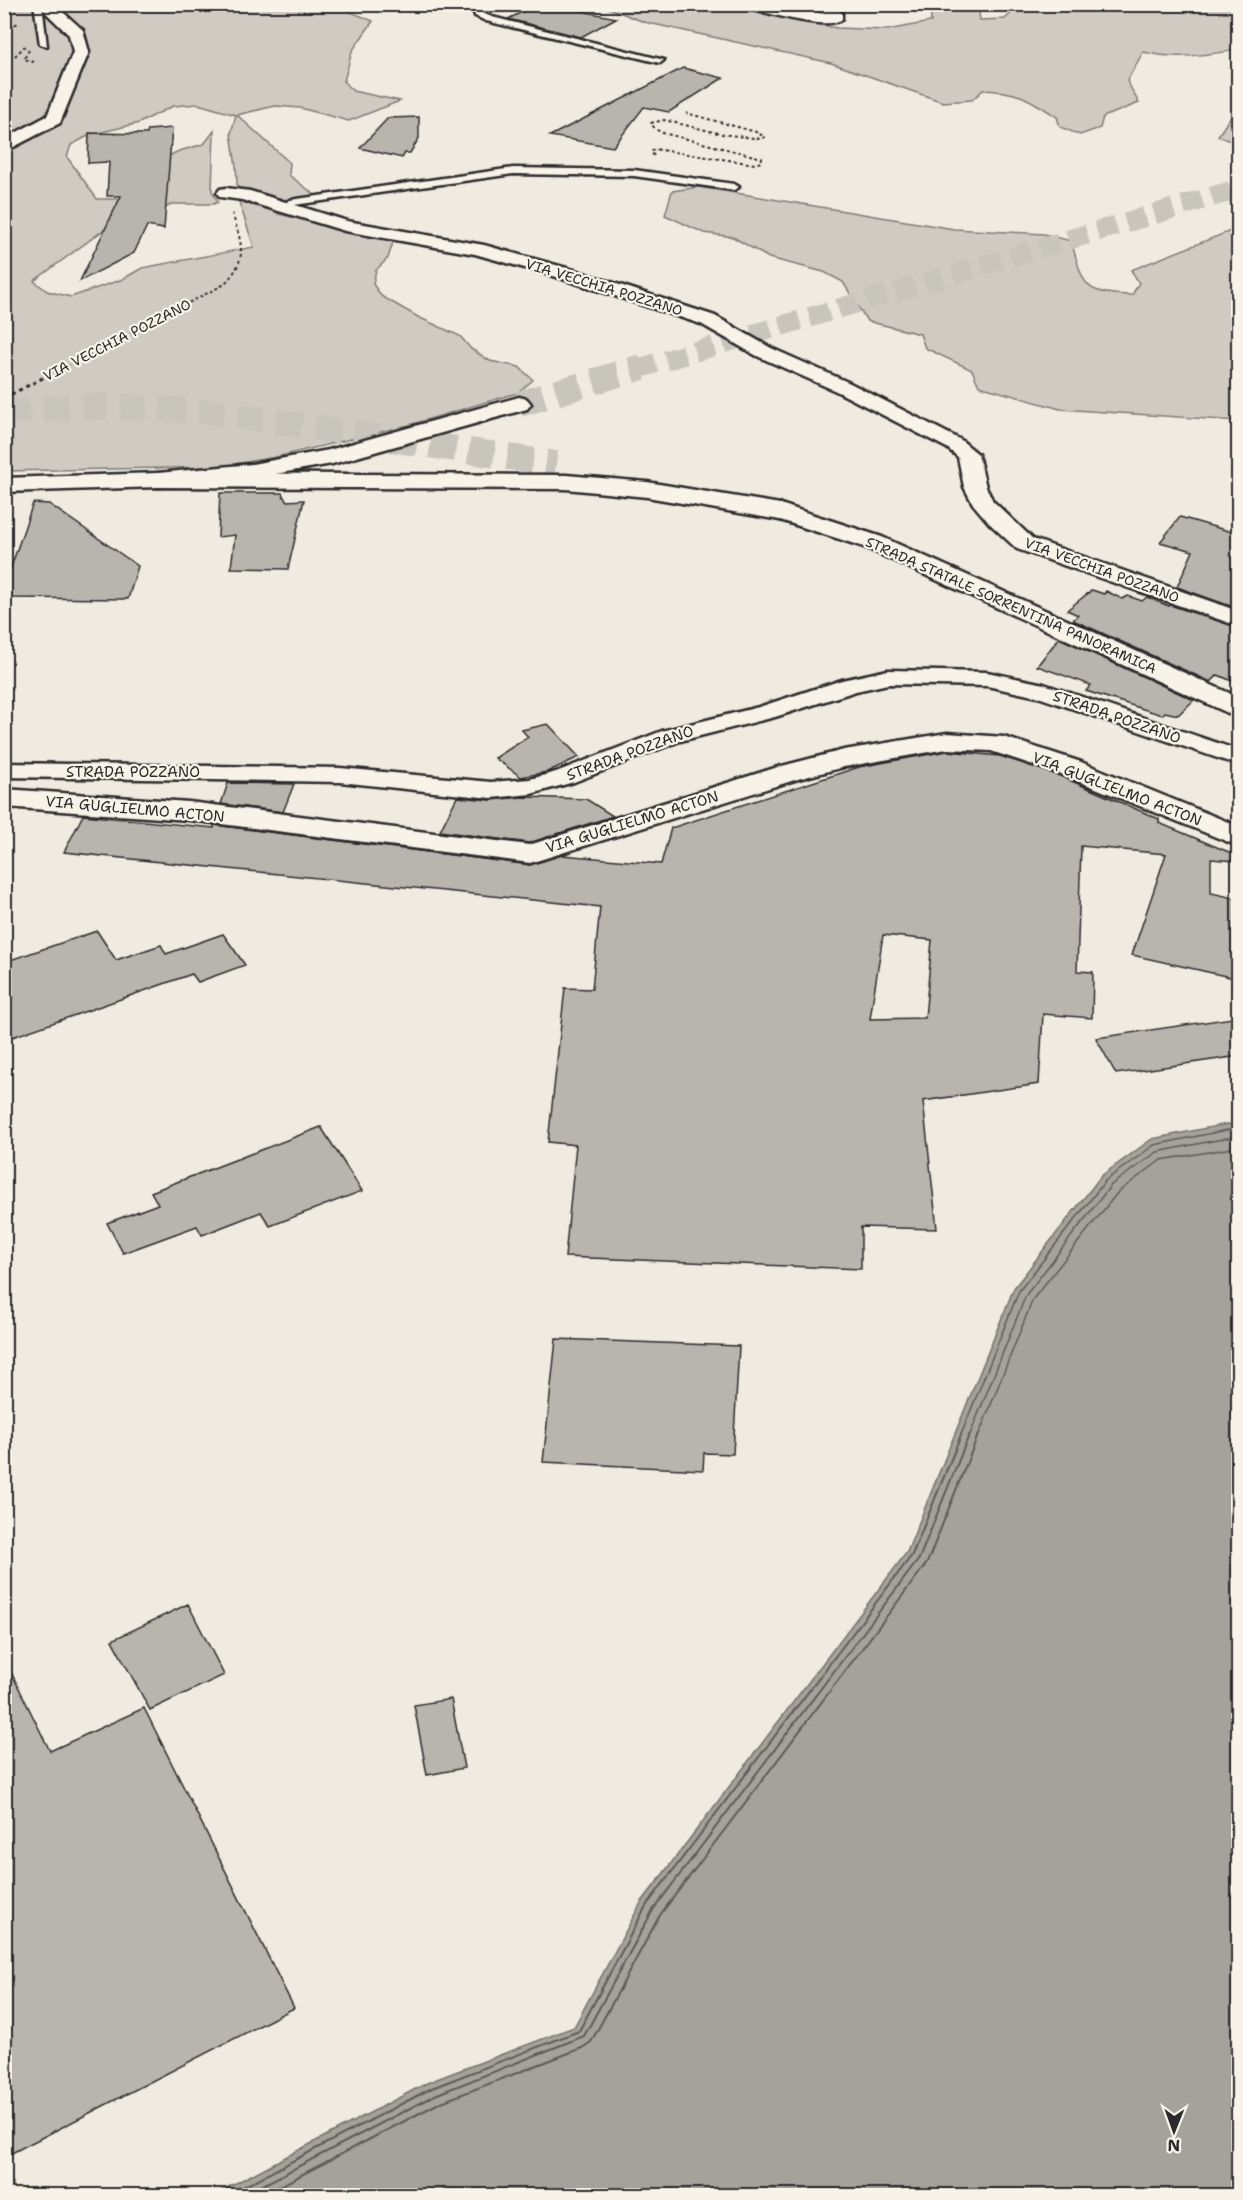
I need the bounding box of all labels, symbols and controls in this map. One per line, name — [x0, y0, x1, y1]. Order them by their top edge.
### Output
street label: VIA VECCHIA POZZANO — [523, 254, 685, 320]
street label: VIA VECCHIA POZZANO — [40, 295, 194, 385]
street label: STRADA STATALE SORRENTINA PANORAMICA — [863, 532, 1159, 678]
street label: VIA VECCHIA POZZANO — [1022, 534, 1182, 606]
street label: STRADA POZZANO — [1050, 686, 1184, 748]
street label: STRADA POZZANO — [564, 721, 696, 785]
street label: VIA GUGLIELMO ACTON — [1029, 747, 1205, 831]
street label: STRADA POZZANO — [66, 762, 200, 782]
street label: VIA GUGLIELMO ACTON — [543, 786, 721, 858]
street label: VIA GUGLIELMO ACTON — [44, 791, 226, 827]
north arrow — [1144, 2101, 1204, 2161]
text: N — [1167, 2135, 1180, 2156]

